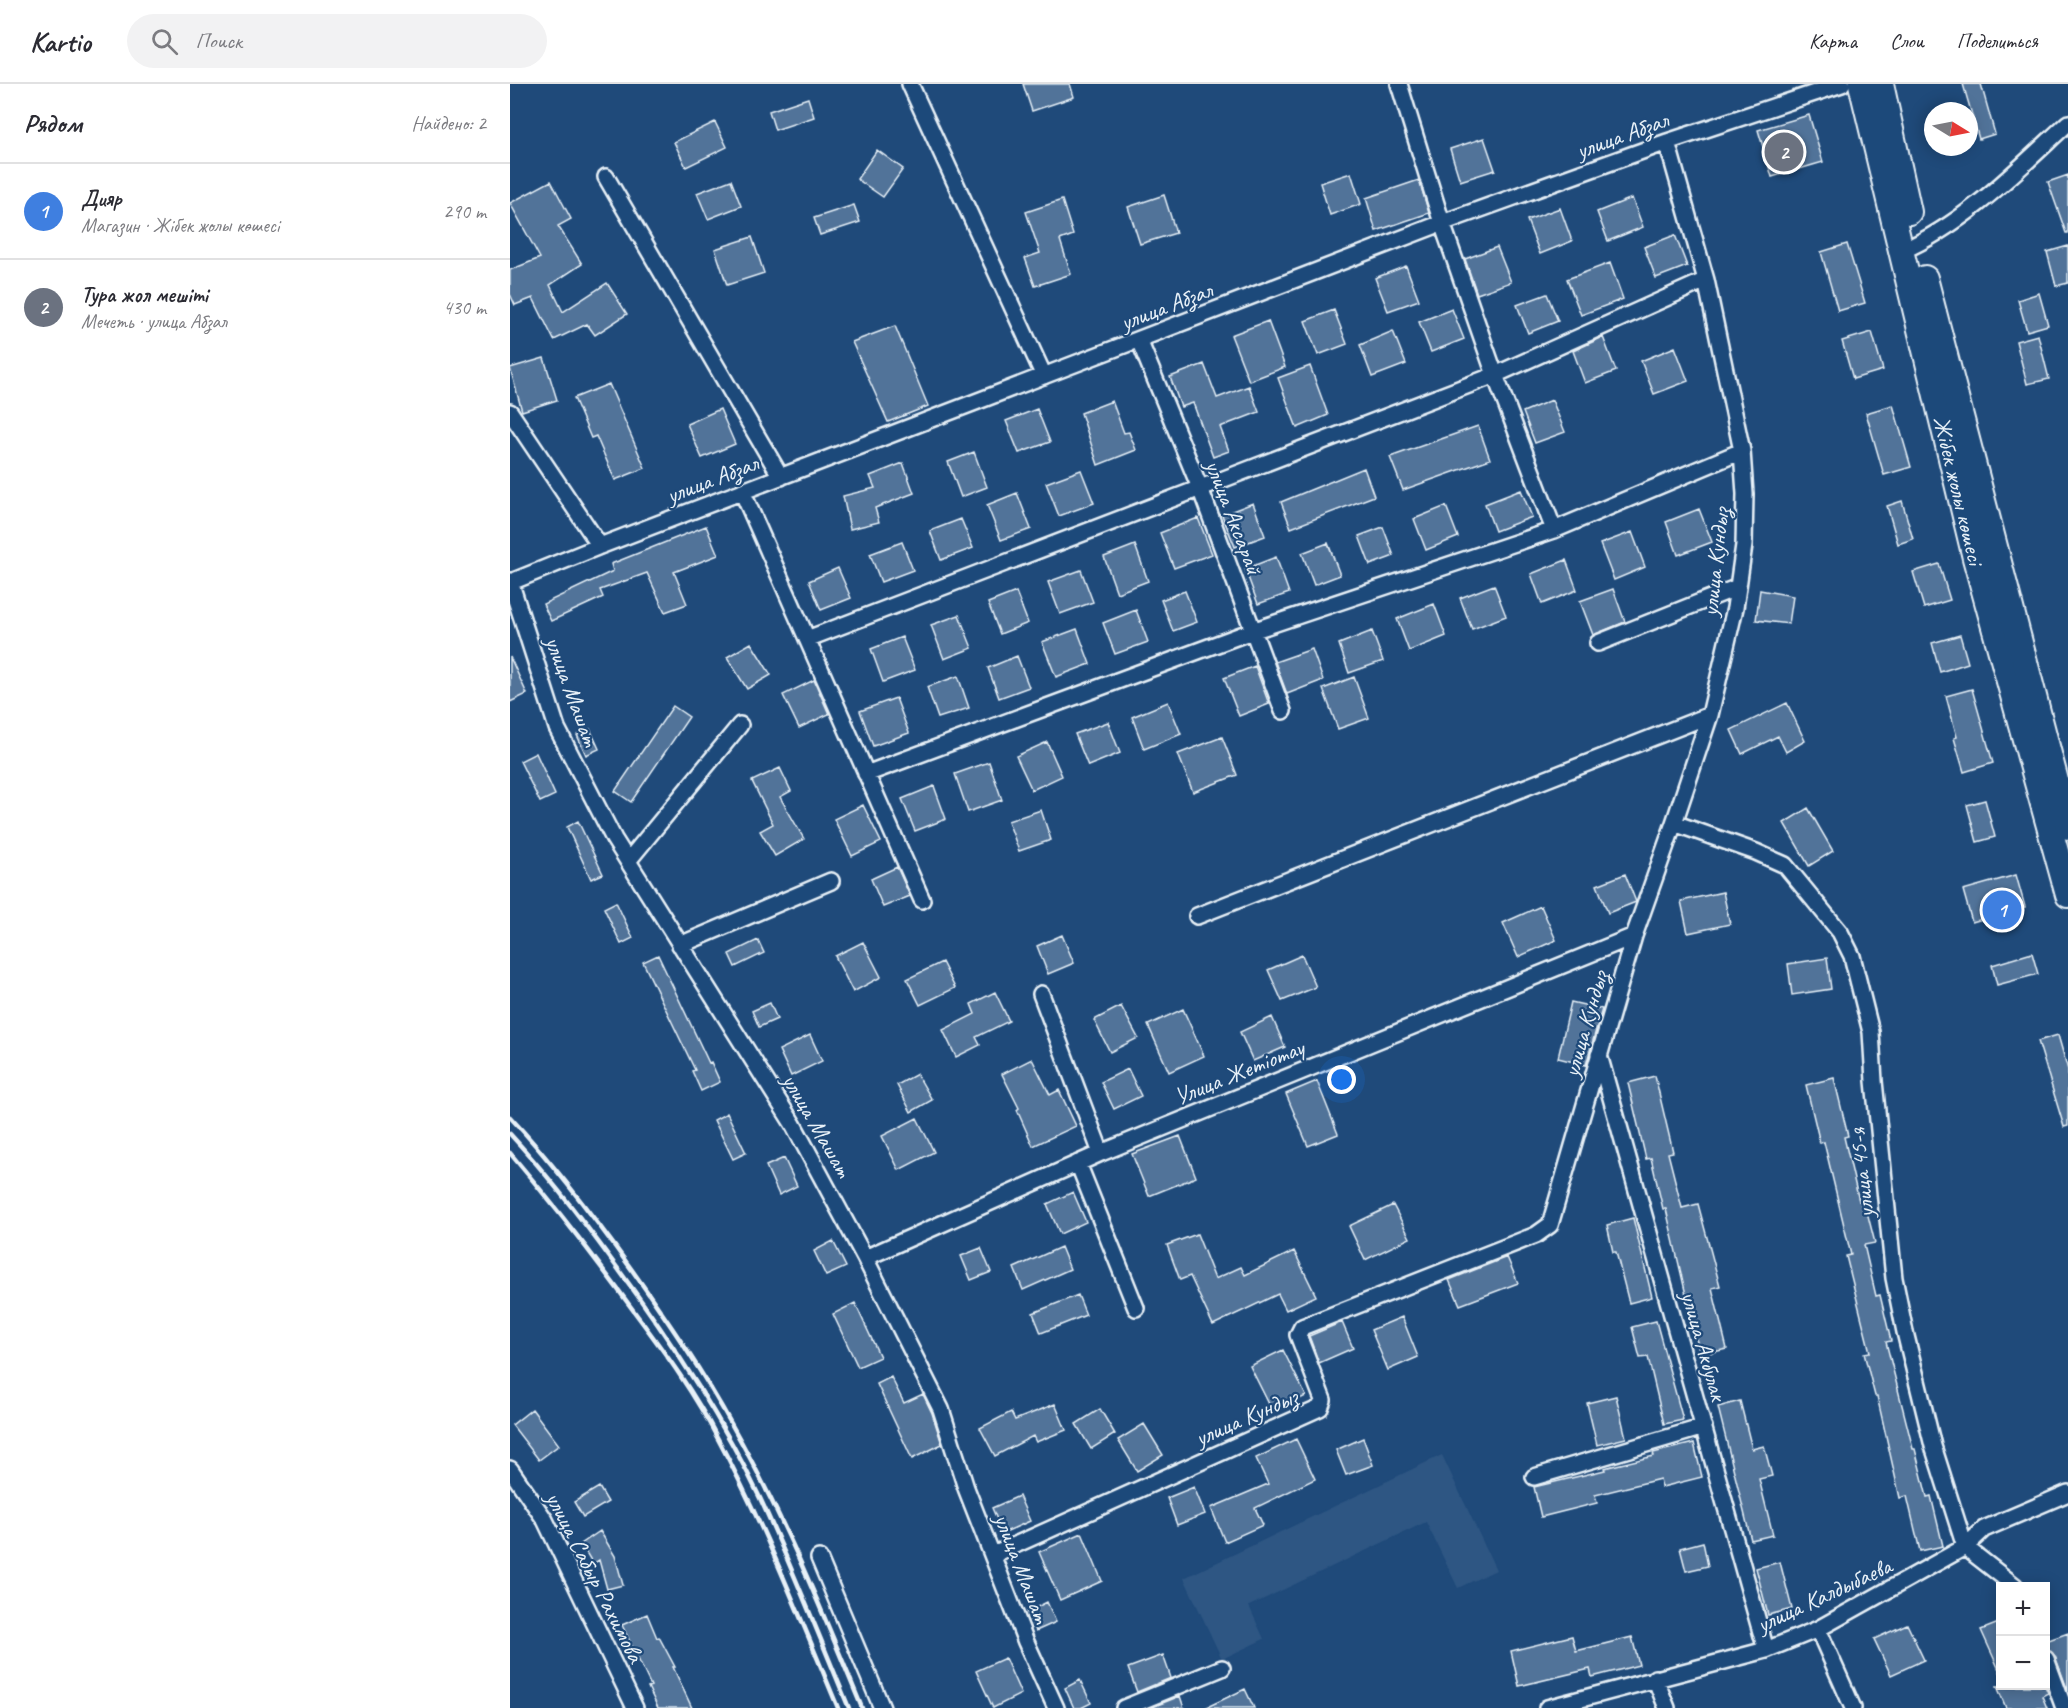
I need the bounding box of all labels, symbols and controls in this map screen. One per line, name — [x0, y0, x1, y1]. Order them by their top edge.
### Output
search box — [127, 14, 547, 68]
text: Kartio — [30, 24, 91, 59]
icon: search — [148, 25, 181, 58]
text: Поиск — [196, 27, 242, 55]
text: Карта — [1809, 28, 1857, 54]
text: Слои — [1890, 28, 1924, 54]
text: Поделиться — [1957, 28, 2038, 54]
north arrow — [1924, 102, 1978, 156]
street label: улица Абзал — [1570, 104, 1674, 167]
text: Рядом — [24, 107, 82, 140]
text: Найдено: 2 — [411, 111, 486, 136]
pin: 2 — [1764, 130, 1804, 174]
text: Дияр — [81, 185, 121, 213]
text: 1 — [39, 199, 48, 224]
text: 290 m — [443, 199, 486, 224]
text: Магазин · Жібек жолы көшесі — [81, 213, 279, 238]
street label: улица Абзал — [1114, 274, 1218, 339]
text: Тура жол мешіті — [81, 281, 208, 309]
text: 2 — [39, 295, 48, 320]
text: 430 m — [443, 295, 486, 320]
text: Мечеть · улица Абзал — [81, 309, 227, 334]
street label: Жібек жолы көшесі — [1926, 413, 1992, 571]
street label: улица Абзал — [660, 447, 764, 512]
street label: улица Аксарай — [1198, 454, 1270, 580]
street label: улица Кундыз — [1694, 504, 1737, 620]
street label: улица Машат — [538, 630, 606, 752]
pin: 1 — [1982, 888, 2022, 932]
street label: улица Кундыз — [1555, 965, 1616, 1083]
street label: Улица Жетіотау — [1170, 1032, 1310, 1112]
your location — [1327, 1065, 1356, 1094]
street label: улица Машат — [774, 1066, 860, 1184]
street label: улица 45-я — [1841, 1125, 1881, 1221]
street label: улица Акбулак — [1673, 1286, 1735, 1407]
street label: улица Кундыз — [1188, 1380, 1305, 1455]
street label: улица Сабыр Рахимова — [538, 1485, 652, 1669]
street label: улица Машат — [987, 1507, 1057, 1629]
street label: улица Калдыбаева — [1750, 1550, 1898, 1640]
map controls — [1996, 1582, 2050, 1690]
button: + — [1996, 1582, 2050, 1636]
button: − — [1996, 1636, 2050, 1690]

